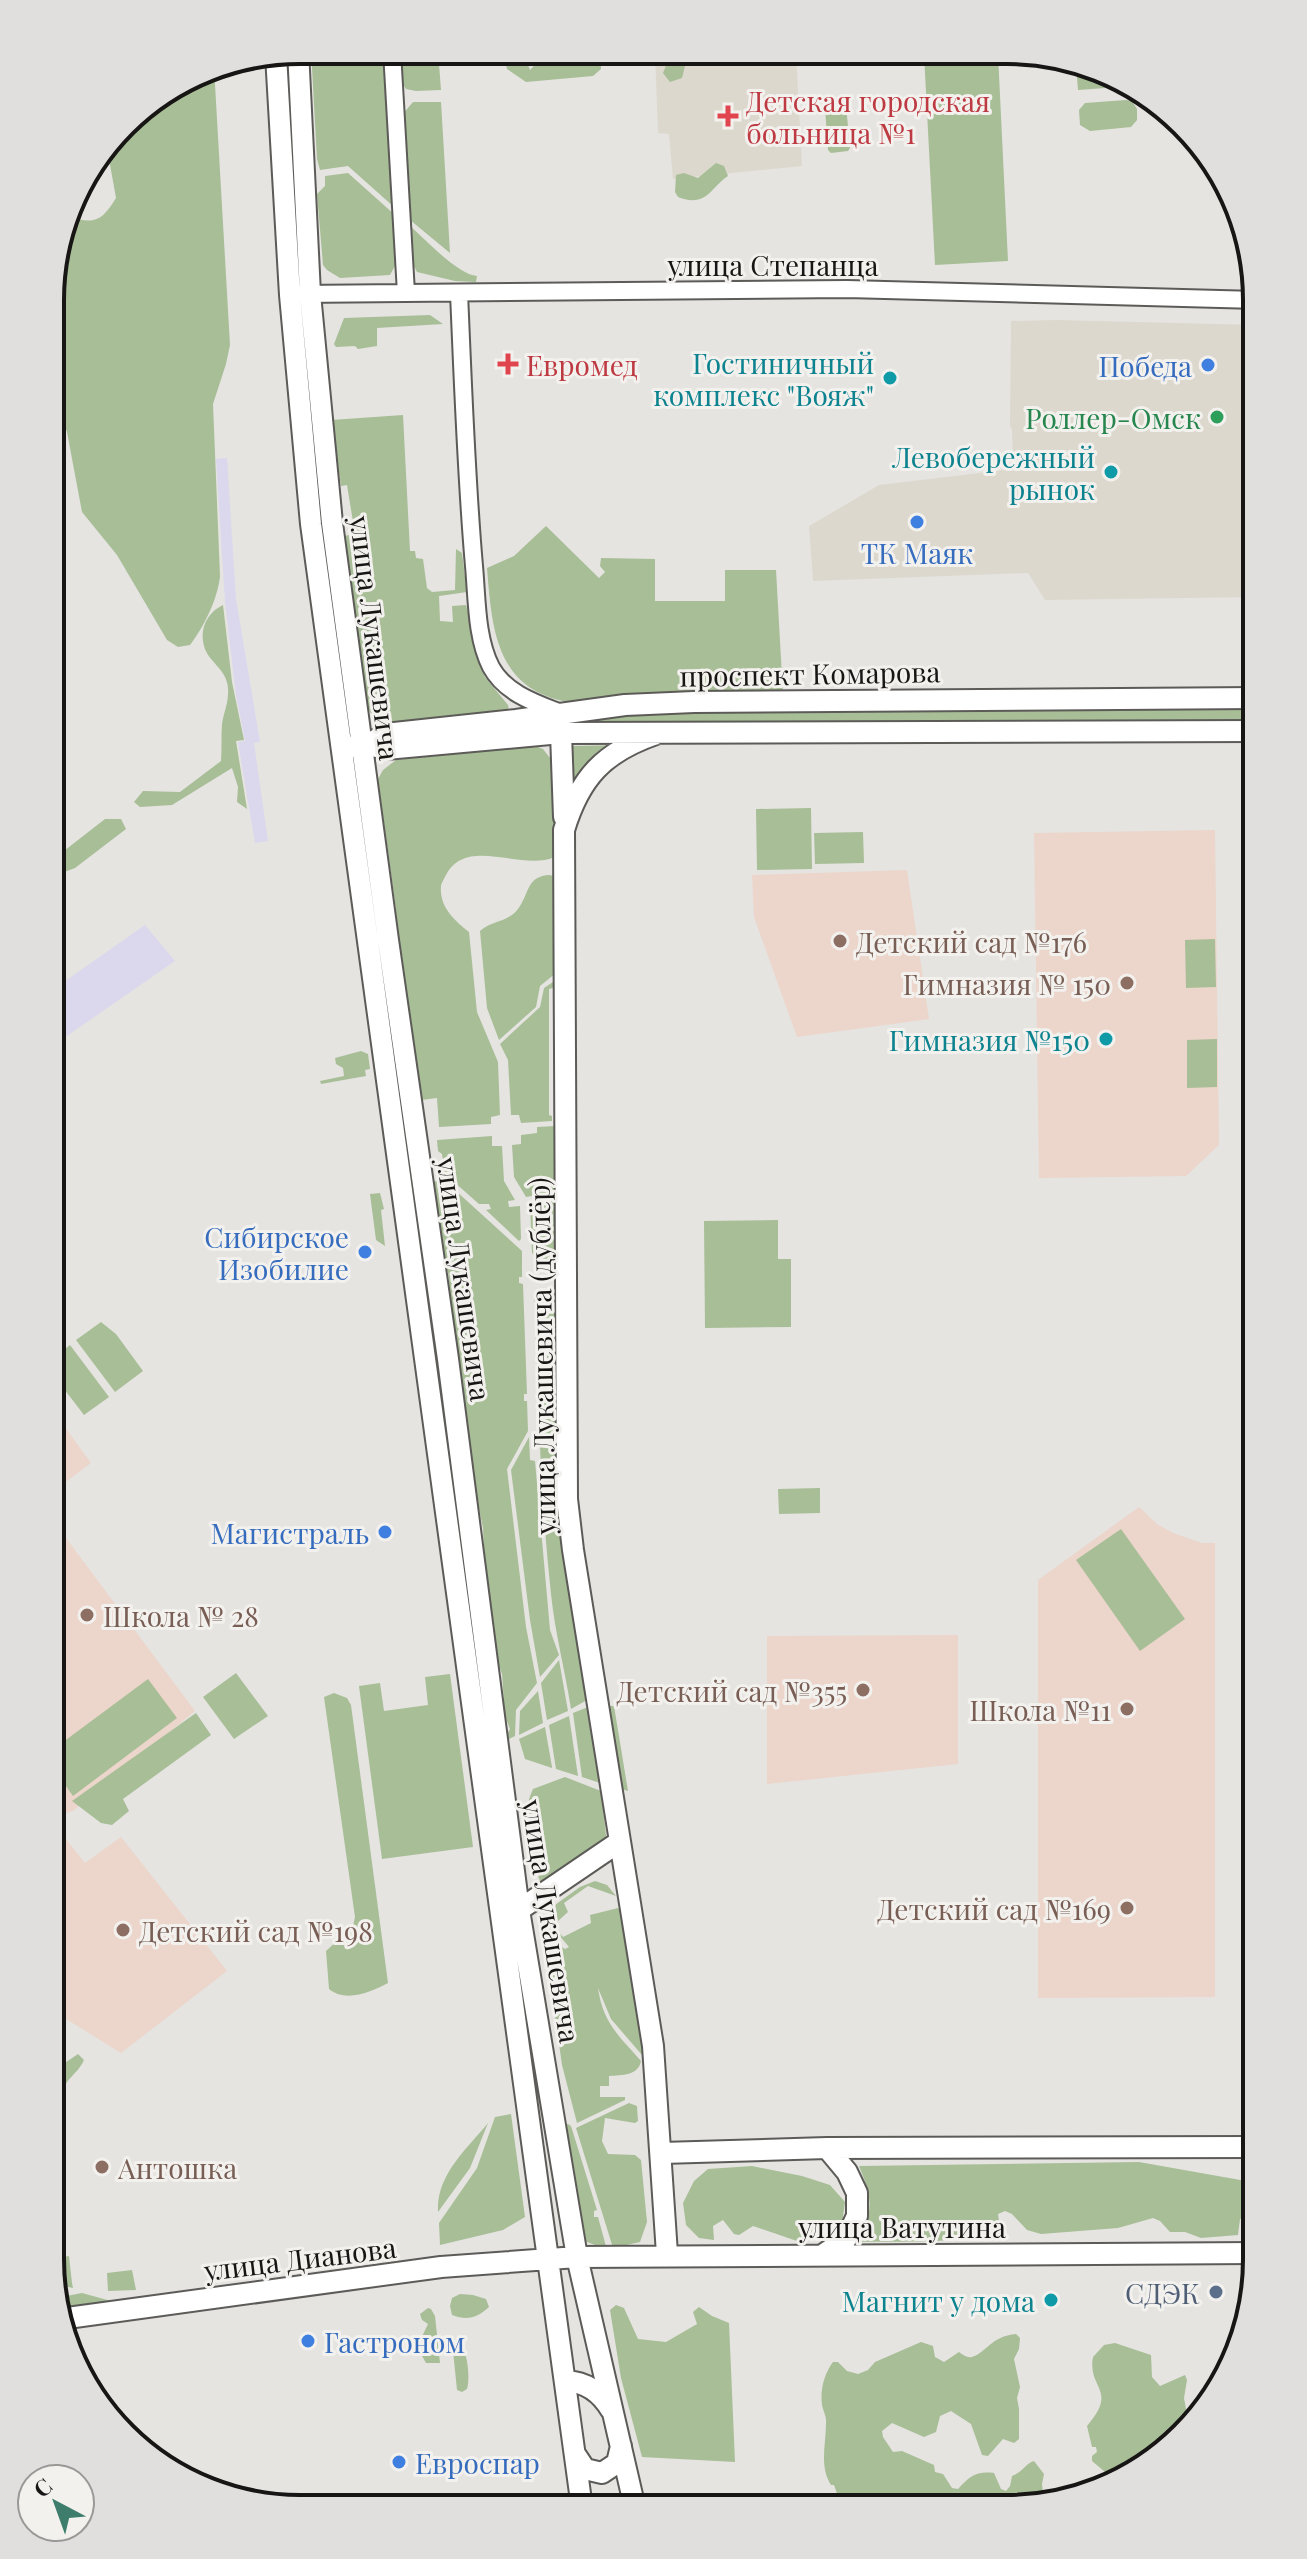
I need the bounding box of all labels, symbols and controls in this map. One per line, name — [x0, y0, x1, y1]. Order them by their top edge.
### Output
place label: Детская городская больница №1 — [746, 82, 990, 151]
marker: Детская городская больница №1 — [717, 105, 739, 127]
street label: улица Степанца — [667, 246, 878, 283]
place label: Гостиничный комплекс "Вояж" — [653, 344, 874, 413]
place label: Евромед — [526, 346, 638, 383]
place label: Победа — [1098, 347, 1192, 384]
marker: Евромед — [497, 353, 519, 375]
marker: Победа — [1199, 356, 1217, 374]
marker: Гостиничный комплекс "Вояж" — [881, 369, 899, 387]
place label: Роллер-Омск — [1025, 399, 1201, 436]
marker: Роллер-Омск — [1208, 408, 1226, 426]
place label: Левобережный рынок — [891, 438, 1095, 507]
marker: Левобережный рынок — [1102, 463, 1120, 481]
street label: улица Лукашевича — [343, 513, 409, 762]
marker: ТК Маяк — [908, 513, 926, 531]
place label: ТК Маяк — [861, 534, 973, 571]
street label: проспект Комарова — [679, 652, 941, 694]
place label: Детский сад №176 — [856, 923, 1087, 960]
marker: Детский сад №176 — [831, 932, 849, 950]
place label: Гимназия № 150 — [903, 965, 1111, 1002]
marker: Гимназия № 150 — [1118, 974, 1136, 992]
place label: Гимназия №150 — [889, 1021, 1090, 1058]
marker: Гимназия №150 — [1097, 1030, 1115, 1048]
street label: улица Лукашевича — [429, 1154, 500, 1403]
street label: улица Лукашевича (дублёр) — [519, 1177, 563, 1536]
place label: Сибирское Изобилие — [204, 1218, 349, 1287]
marker: Сибирское Изобилие — [356, 1243, 374, 1261]
place label: Магистраль — [211, 1514, 369, 1551]
marker: Магистраль — [376, 1523, 394, 1541]
place label: Школа № 28 — [103, 1597, 259, 1634]
marker: Школа № 28 — [78, 1606, 96, 1624]
place label: Детский сад №355 — [616, 1672, 847, 1709]
marker: Детский сад №355 — [854, 1681, 872, 1699]
place label: Школа №11 — [969, 1691, 1111, 1728]
marker: Школа №11 — [1118, 1700, 1136, 1718]
street label: улица Лукашевича — [514, 1796, 590, 2045]
place label: Детский сад №169 — [877, 1890, 1111, 1927]
marker: Детский сад №169 — [1118, 1899, 1136, 1917]
place label: Детский сад №198 — [139, 1912, 373, 1949]
marker: Детский сад №198 — [114, 1921, 132, 1939]
place label: Антошка — [117, 2149, 237, 2186]
marker: Антошка — [93, 2158, 111, 2176]
street label: улица Ватутина — [797, 2208, 1006, 2245]
street label: улица Дианова — [201, 2228, 398, 2288]
place label: СДЭК — [1125, 2274, 1200, 2311]
place label: Магнит у дома — [842, 2282, 1035, 2319]
marker: СДЭК — [1207, 2283, 1225, 2301]
marker: Магнит у дома — [1042, 2291, 1060, 2309]
place label: Гастроном — [324, 2323, 465, 2360]
marker: Гастроном — [299, 2332, 317, 2350]
place label: Евроспар — [415, 2444, 540, 2481]
marker: Евроспар — [390, 2453, 408, 2471]
north arrow — [16, 2463, 96, 2543]
text: С — [27, 2471, 58, 2504]

